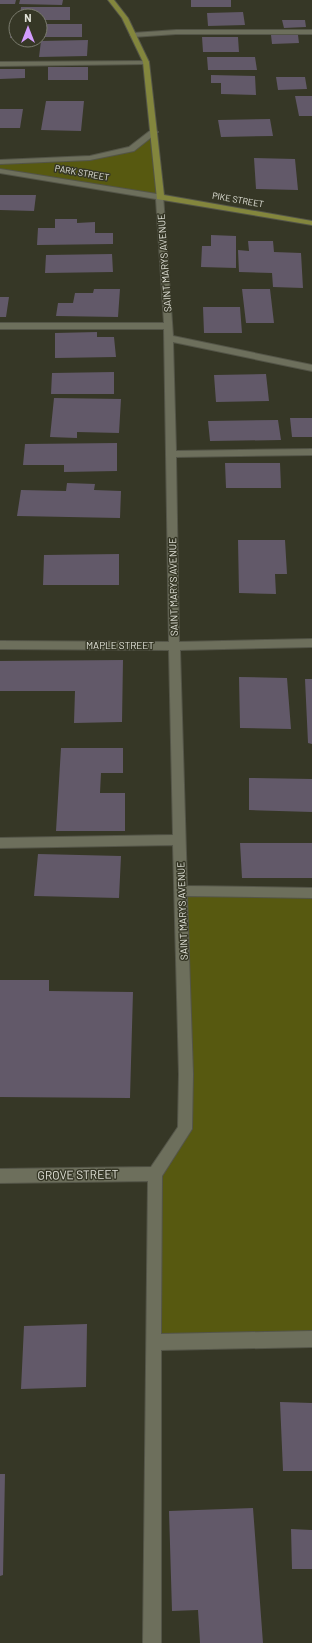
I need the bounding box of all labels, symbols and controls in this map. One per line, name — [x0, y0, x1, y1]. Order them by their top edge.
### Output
north arrow — [8, 8, 48, 48]
text: N — [24, 11, 32, 24]
street label: PARK STREET — [54, 162, 110, 183]
street label: PIKE STREET — [211, 190, 265, 209]
street label: SAINT MARYS AVENUE — [155, 214, 173, 312]
street label: SAINT MARYS AVENUE — [166, 538, 180, 636]
street label: MAPLE STREET — [86, 639, 154, 651]
street label: SAINT MARYS AVENUE — [174, 862, 190, 960]
street label: GROVE STREET — [37, 1166, 119, 1182]

